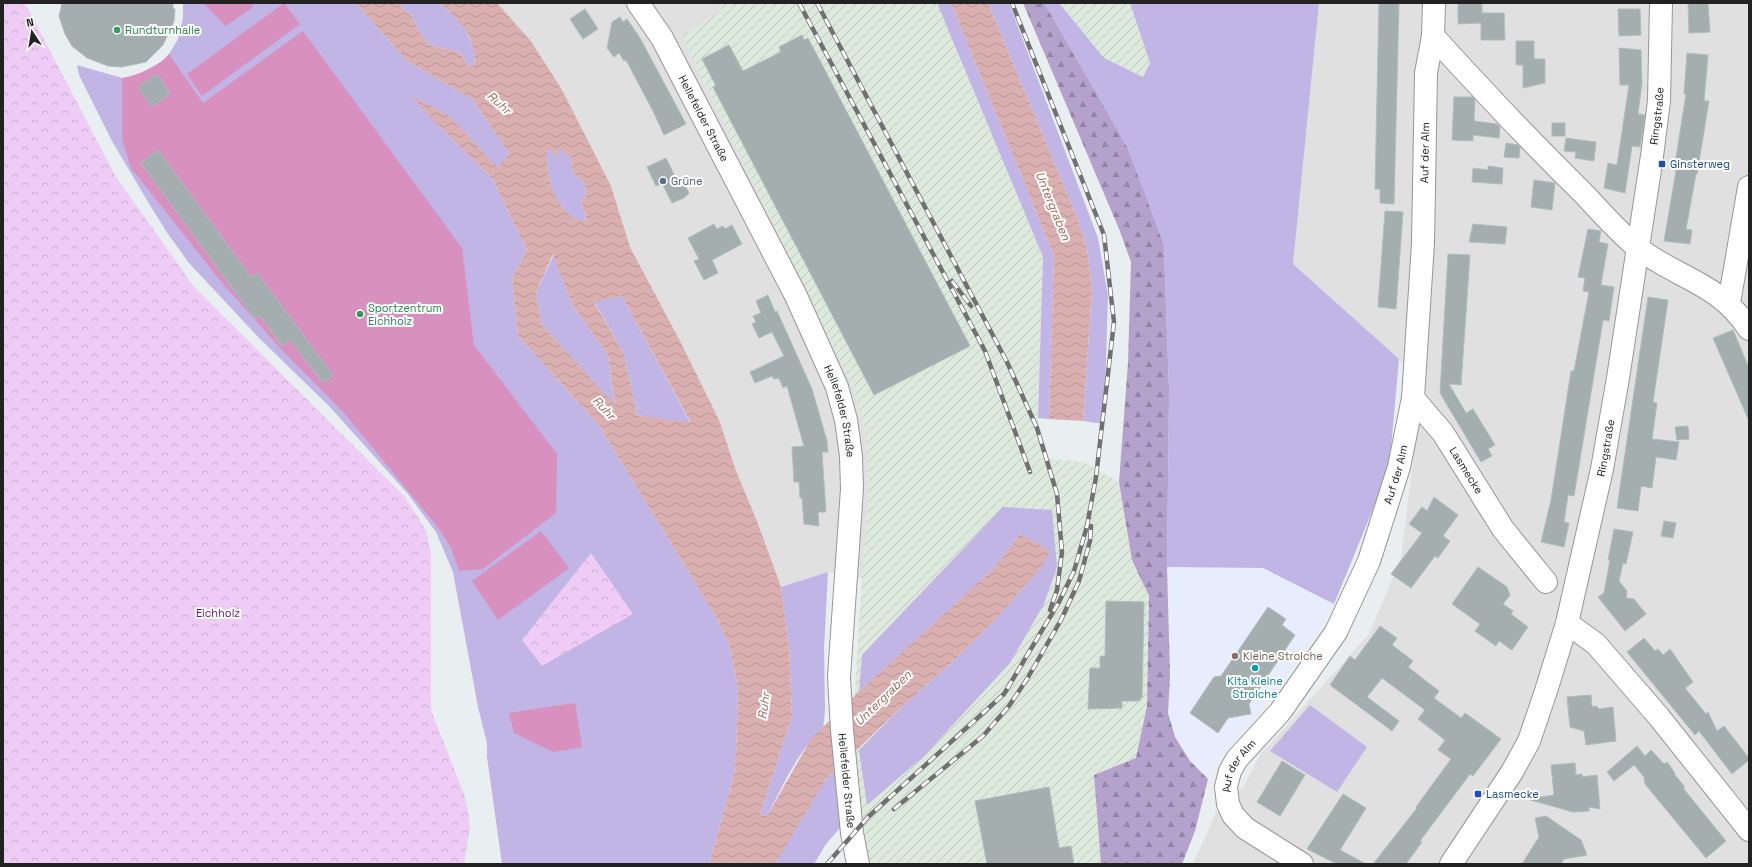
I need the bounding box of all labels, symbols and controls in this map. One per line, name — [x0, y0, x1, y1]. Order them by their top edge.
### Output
north arrow — [12, 12, 52, 52]
text: N — [25, 15, 35, 30]
place label: Rundturnhalle — [125, 23, 200, 37]
marker: Rundturnhalle — [112, 25, 122, 35]
street label: Hellefelder Straße — [676, 73, 732, 164]
street label: Ringstraße — [1646, 87, 1666, 146]
water label: Ruhr — [484, 88, 515, 119]
street label: Auf der Alm — [1417, 122, 1432, 183]
place label: Ginsterweg — [1670, 157, 1730, 171]
marker: Ginsterweg — [1657, 159, 1667, 169]
water label: Untergraben — [1032, 169, 1074, 243]
place label: Grüne — [671, 174, 702, 188]
marker: Grüne — [658, 176, 668, 186]
place label: Sportzentrum Eichholz — [368, 301, 442, 328]
marker: Sportzentrum Eichholz — [355, 309, 365, 319]
street label: Hellefelder Straße — [821, 363, 858, 458]
water label: Ruhr — [589, 393, 620, 424]
street label: Ringstraße — [1593, 418, 1618, 478]
street label: Auf der Alm — [1381, 444, 1410, 506]
street label: Lasmecke — [1446, 444, 1486, 496]
park label: Eichholz — [196, 606, 240, 620]
place label: Kleine Strolche — [1243, 649, 1323, 663]
marker: Kleine Strolche — [1230, 651, 1240, 661]
marker: Kita Kleine Strolche — [1250, 663, 1260, 673]
water label: Untergraben — [851, 666, 915, 729]
place label: Kita Kleine Strolche — [1227, 674, 1283, 701]
water label: Ruhr — [754, 690, 774, 720]
street label: Hellefelder Straße — [835, 733, 858, 829]
street label: Auf der Alm — [1219, 736, 1259, 794]
place label: Lasmecke — [1486, 787, 1539, 801]
marker: Lasmecke — [1473, 789, 1483, 799]

